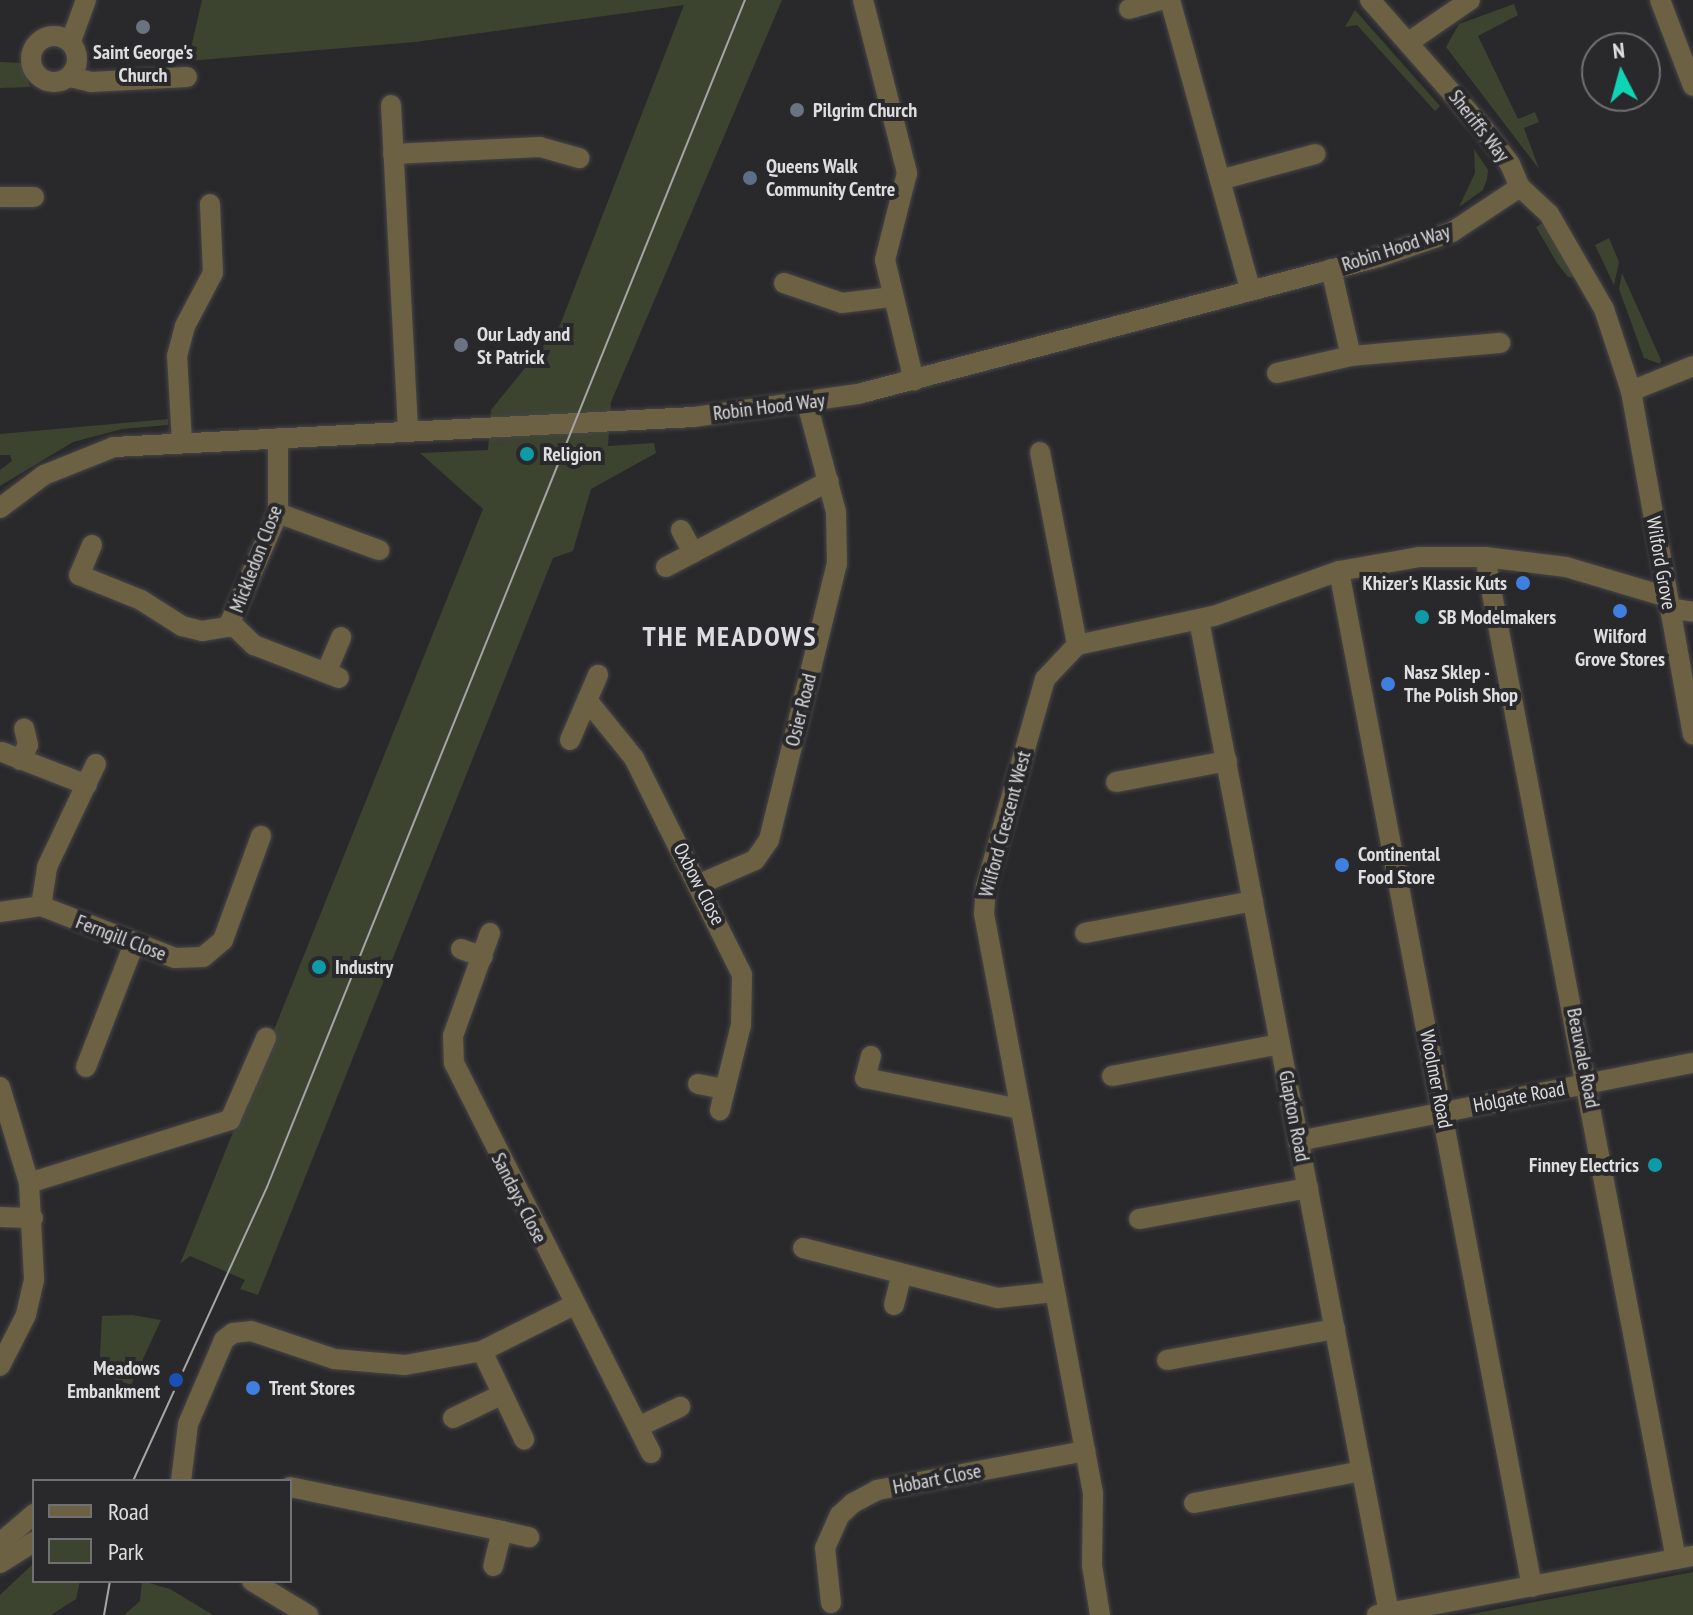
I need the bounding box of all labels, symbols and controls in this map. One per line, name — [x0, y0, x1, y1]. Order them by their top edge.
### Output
marker: Saint George's Church — [134, 18, 152, 36]
north arrow — [1581, 32, 1661, 112]
text: N — [1611, 36, 1626, 65]
place label: Saint George's Church — [93, 40, 193, 87]
street label: Sheriffs Way — [1443, 85, 1515, 167]
place label: Pilgrim Church — [813, 98, 917, 122]
marker: Pilgrim Church — [788, 101, 806, 119]
place label: Queens Walk Community Centre — [766, 154, 896, 201]
marker: Queens Walk Community Centre — [741, 169, 759, 187]
street label: Robin Hood Way — [1339, 219, 1453, 277]
place label: Our Lady and St Patrick — [477, 322, 571, 369]
marker: Our Lady and St Patrick — [452, 336, 470, 354]
street label: Robin Hood Way — [712, 388, 826, 426]
place label: Religion — [543, 442, 601, 466]
marker: Religion — [518, 445, 536, 463]
street label: Mickledon Close — [225, 502, 287, 616]
street label: Wilford Grove — [1641, 515, 1681, 611]
place label: Khizer's Klassic Kuts — [1362, 571, 1507, 595]
marker: Khizer's Klassic Kuts — [1514, 574, 1532, 592]
marker: Wilford Grove Stores — [1611, 602, 1629, 620]
place label: SB Modelmakers — [1438, 605, 1556, 629]
marker: SB Modelmakers — [1413, 608, 1431, 626]
district label: THE MEADOWS — [643, 619, 817, 653]
place label: Wilford Grove Stores — [1575, 624, 1665, 671]
place label: Nasz Sklep - The Polish Shop — [1404, 660, 1518, 707]
street label: Osier Road — [780, 671, 822, 749]
marker: Nasz Sklep - The Polish Shop — [1379, 675, 1397, 693]
street label: Wilford Crescent West — [974, 748, 1036, 900]
street label: Oxbow Close — [668, 839, 730, 929]
place label: Continental Food Store — [1358, 842, 1440, 889]
marker: Continental Food Store — [1333, 856, 1351, 874]
street label: Ferngill Close — [72, 910, 170, 966]
place label: Industry — [335, 955, 393, 979]
marker: Industry — [310, 958, 328, 976]
street label: Beauvale Road — [1562, 1006, 1604, 1110]
street label: Woolmer Road — [1415, 1028, 1457, 1130]
street label: Glapton Road — [1273, 1068, 1315, 1164]
street label: Holgate Road — [1471, 1076, 1567, 1118]
street label: Sandays Close — [486, 1149, 552, 1247]
place label: Finney Electrics — [1529, 1153, 1639, 1177]
marker: Finney Electrics — [1646, 1156, 1664, 1174]
place label: Meadows Embankment — [67, 1356, 160, 1403]
marker: Meadows Embankment — [167, 1371, 185, 1389]
place label: Trent Stores — [269, 1376, 355, 1400]
marker: Trent Stores — [244, 1379, 262, 1397]
street label: Hobart Close — [891, 1459, 983, 1499]
legend — [32, 1479, 292, 1583]
text: Road — [108, 1496, 149, 1527]
text: Park — [108, 1536, 144, 1567]

